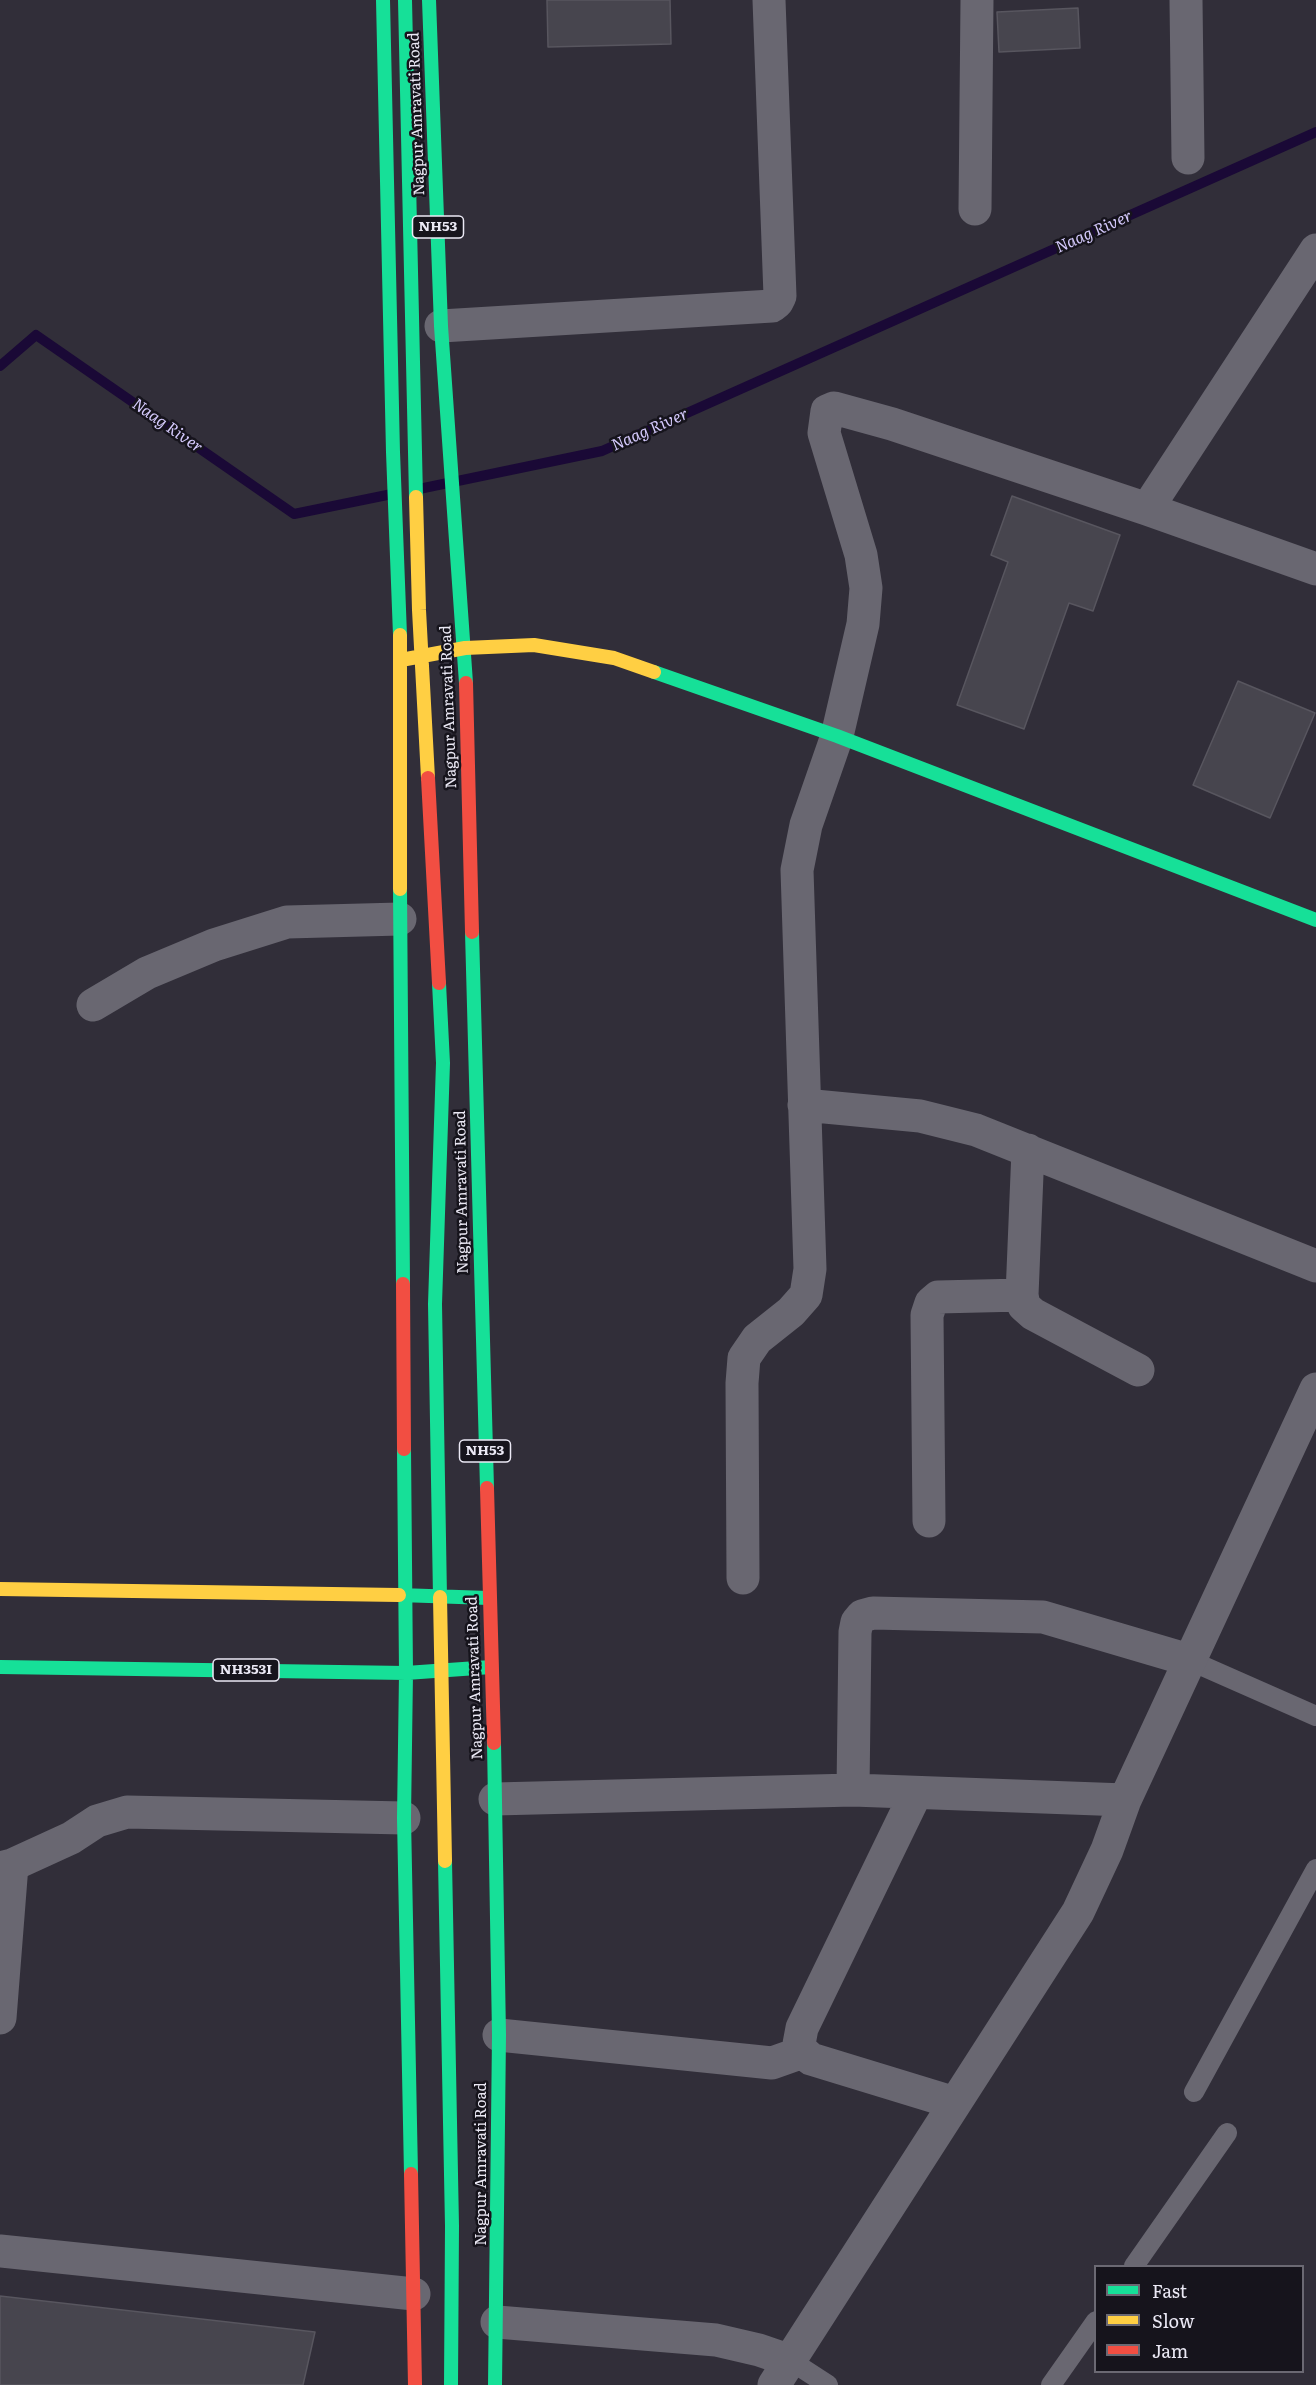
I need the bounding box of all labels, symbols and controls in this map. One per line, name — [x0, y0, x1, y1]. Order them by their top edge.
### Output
street label: Nagpur Amravati Road — [405, 32, 429, 196]
water label: Naag River — [1053, 207, 1135, 257]
road number: NH53 — [412, 216, 464, 238]
water label: Naag River — [128, 395, 206, 457]
water label: Naag River — [609, 405, 691, 455]
street label: Nagpur Amravati Road — [437, 625, 461, 789]
street label: Nagpur Amravati Road — [452, 1110, 472, 1274]
road number: NH53 — [460, 1440, 510, 1462]
street label: Nagpur Amravati Road — [463, 1596, 487, 1760]
road number: NH353I — [213, 1659, 279, 1681]
street label: Nagpur Amravati Road — [473, 2082, 491, 2246]
legend — [1094, 2265, 1304, 2373]
text: Fast — [1152, 2277, 1187, 2304]
text: Slow — [1152, 2307, 1194, 2334]
text: Jam — [1152, 2337, 1188, 2364]

